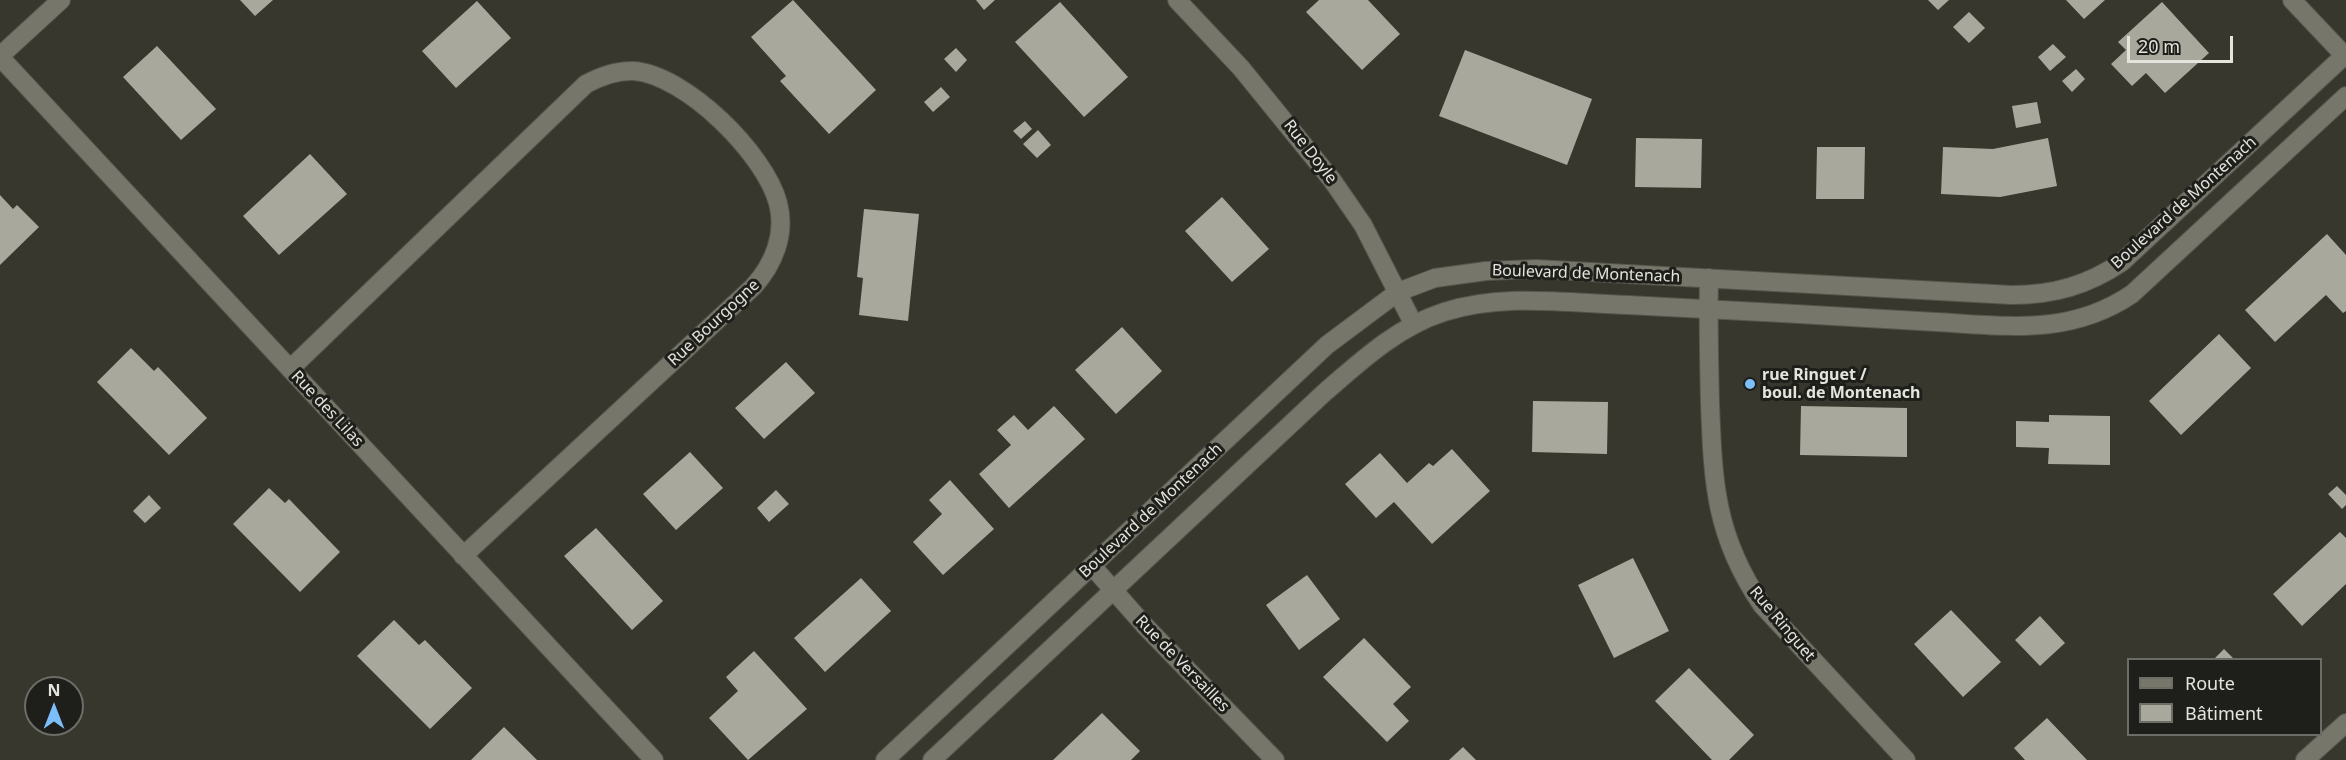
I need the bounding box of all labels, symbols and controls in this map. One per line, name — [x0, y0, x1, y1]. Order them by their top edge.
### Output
scale bar — [2130, 24, 2236, 62]
text: 20 m — [2138, 34, 2180, 58]
street label: Rue Doyle — [1279, 116, 1341, 188]
street label: Boulevard de Montenach — [2108, 133, 2260, 273]
street label: Boulevard de Montenach — [1491, 261, 1681, 287]
street label: Rue Bourgogne — [664, 276, 764, 370]
place label: rue Ringuet / boul. de Montenach — [1762, 365, 1920, 403]
street label: Rue des Lilas — [287, 367, 367, 451]
marker: rue Ringuet / boul. de Montenach — [1743, 377, 1757, 391]
street label: Boulevard de Montenach — [1076, 440, 1226, 582]
street label: Rue Ringuet — [1745, 583, 1819, 665]
street label: Rue de Versailles — [1131, 612, 1233, 716]
legend — [2127, 658, 2322, 736]
text: Route — [2185, 671, 2235, 695]
north arrow — [24, 676, 84, 736]
text: N — [47, 679, 61, 701]
text: Bâtiment — [2185, 701, 2263, 725]

